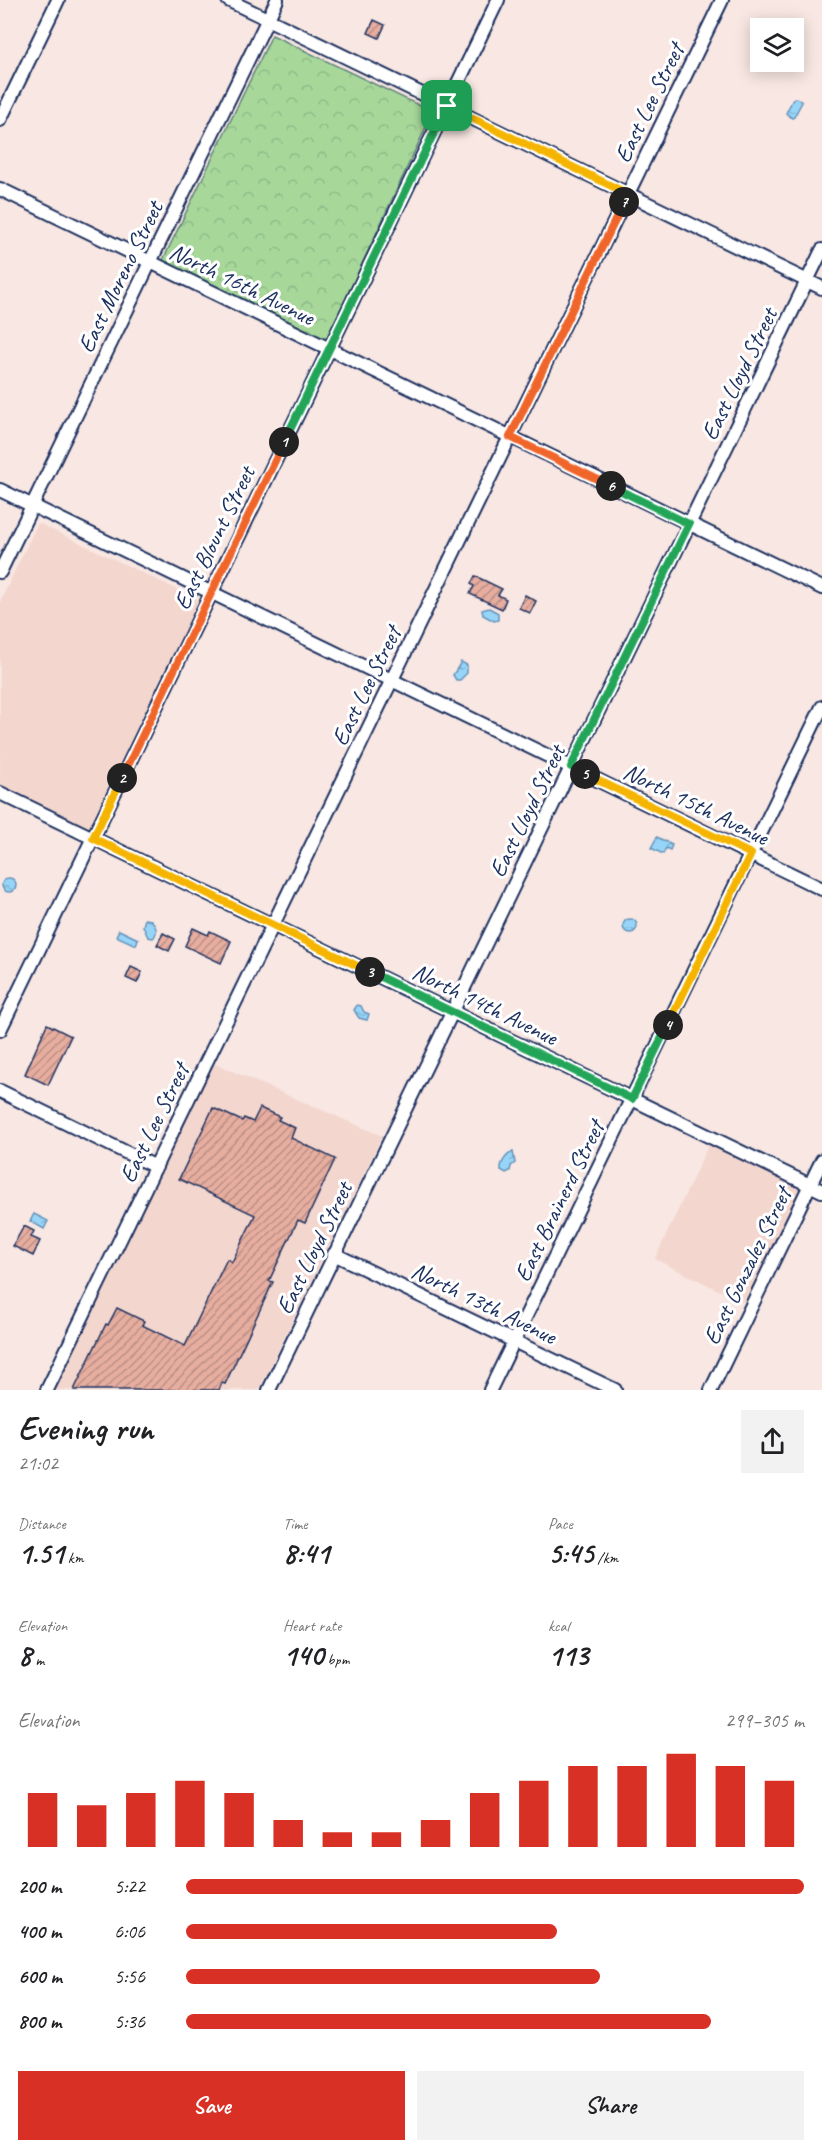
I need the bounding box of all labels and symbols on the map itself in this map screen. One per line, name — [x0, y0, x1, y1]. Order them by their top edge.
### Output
street label: East Lee Street — [607, 36, 692, 167]
pin — [421, 80, 472, 131]
pin: 7 — [609, 187, 639, 217]
street label: East Moreno Street — [71, 195, 170, 357]
street label: North 16th Avenue — [165, 236, 321, 333]
street label: East Lloyd Street — [694, 301, 785, 445]
pin: 1 — [269, 427, 299, 457]
street label: East Blount Street — [166, 460, 262, 614]
pin: 6 — [596, 471, 626, 501]
street label: East Lee Street — [324, 619, 409, 750]
street label: East Lloyd Street — [482, 738, 573, 882]
street label: North 15th Avenue — [619, 756, 775, 853]
pin: 5 — [570, 759, 600, 789]
pin: 2 — [107, 763, 137, 793]
street label: North 14th Avenue — [408, 956, 564, 1053]
pin: 3 — [355, 957, 385, 987]
pin: 4 — [653, 1010, 683, 1040]
street label: East Lee Street — [112, 1056, 197, 1187]
street label: East Brainerd Street — [507, 1113, 612, 1286]
street label: East Lloyd Street — [269, 1175, 360, 1319]
street label: East Gonzalez Street — [696, 1180, 799, 1349]
street label: North 13th Avenue — [407, 1255, 563, 1352]

